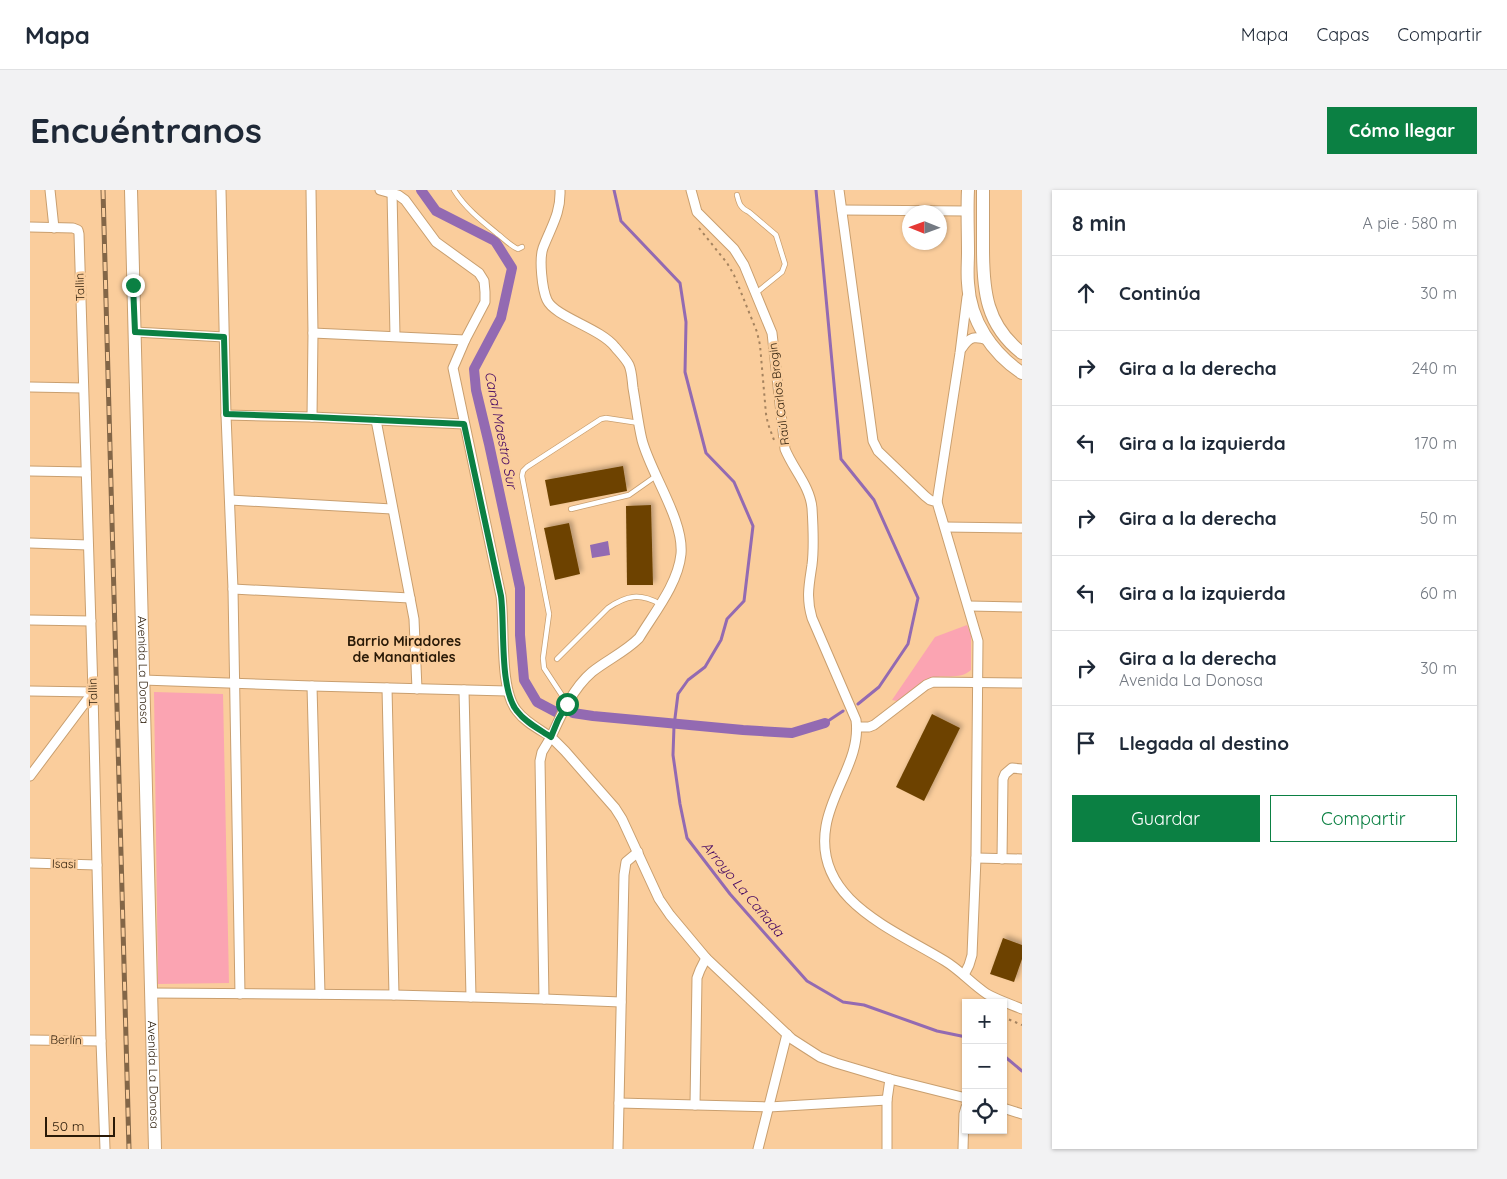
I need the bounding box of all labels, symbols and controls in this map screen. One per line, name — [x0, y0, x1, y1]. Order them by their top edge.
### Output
text: Mapa — [25, 20, 90, 50]
text: Mapa — [1241, 23, 1288, 46]
text: Capas — [1316, 23, 1369, 46]
text: Compartir — [1397, 23, 1482, 46]
button: Cómo llegar — [1327, 107, 1477, 154]
text: Encuéntranos — [30, 108, 262, 152]
north arrow — [902, 205, 947, 250]
text: 8 min — [1072, 210, 1126, 236]
text: A pie · 580 m — [1362, 213, 1457, 233]
street label: Tallin — [72, 273, 87, 301]
route end — [122, 274, 145, 297]
icon: ahead — [1072, 279, 1100, 307]
text: Continúa — [1119, 281, 1201, 305]
text: 30 m — [1420, 283, 1457, 303]
street label: Raúl Carlos Brogin — [765, 342, 792, 446]
icon: right — [1072, 354, 1100, 382]
text: Gira a la derecha — [1119, 356, 1277, 380]
text: 240 m — [1411, 358, 1457, 378]
water label: Canal Maestro Sur — [481, 370, 522, 492]
icon: left — [1072, 429, 1100, 457]
text: Gira a la izquierda — [1119, 431, 1286, 455]
text: 170 m — [1414, 433, 1457, 453]
icon: right — [1072, 504, 1100, 532]
text: Gira a la derecha — [1119, 506, 1277, 530]
text: 50 m — [1420, 508, 1457, 528]
icon: left — [1072, 579, 1100, 607]
text: Gira a la izquierda — [1119, 581, 1286, 605]
text: 60 m — [1420, 583, 1457, 603]
street label: Avenida La Donosa — [135, 616, 152, 724]
district label: Barrio Miradores de Manantiales — [347, 632, 461, 666]
text: Gira a la derecha — [1119, 646, 1277, 670]
icon: right — [1072, 654, 1100, 682]
text: 30 m — [1420, 658, 1457, 678]
text: Avenida La Donosa — [1119, 670, 1263, 690]
street label: Tallin — [85, 678, 100, 706]
route start — [556, 693, 579, 716]
icon: arrive — [1072, 729, 1100, 757]
text: Llegada al destino — [1119, 731, 1289, 755]
button: Guardar — [1072, 795, 1260, 842]
button: Compartir — [1270, 795, 1457, 842]
water label: Arroyo La Cañada — [698, 838, 789, 942]
street label: Isasi — [52, 856, 76, 871]
map controls — [962, 999, 1007, 1134]
button: + — [962, 999, 1007, 1044]
street label: Avenida La Donosa — [145, 1021, 162, 1129]
street label: Berlín — [50, 1032, 82, 1047]
button: − — [962, 1044, 1007, 1089]
button: locate — [962, 1089, 1007, 1134]
scale bar — [45, 1114, 115, 1137]
text: 50 m — [52, 1117, 85, 1135]

